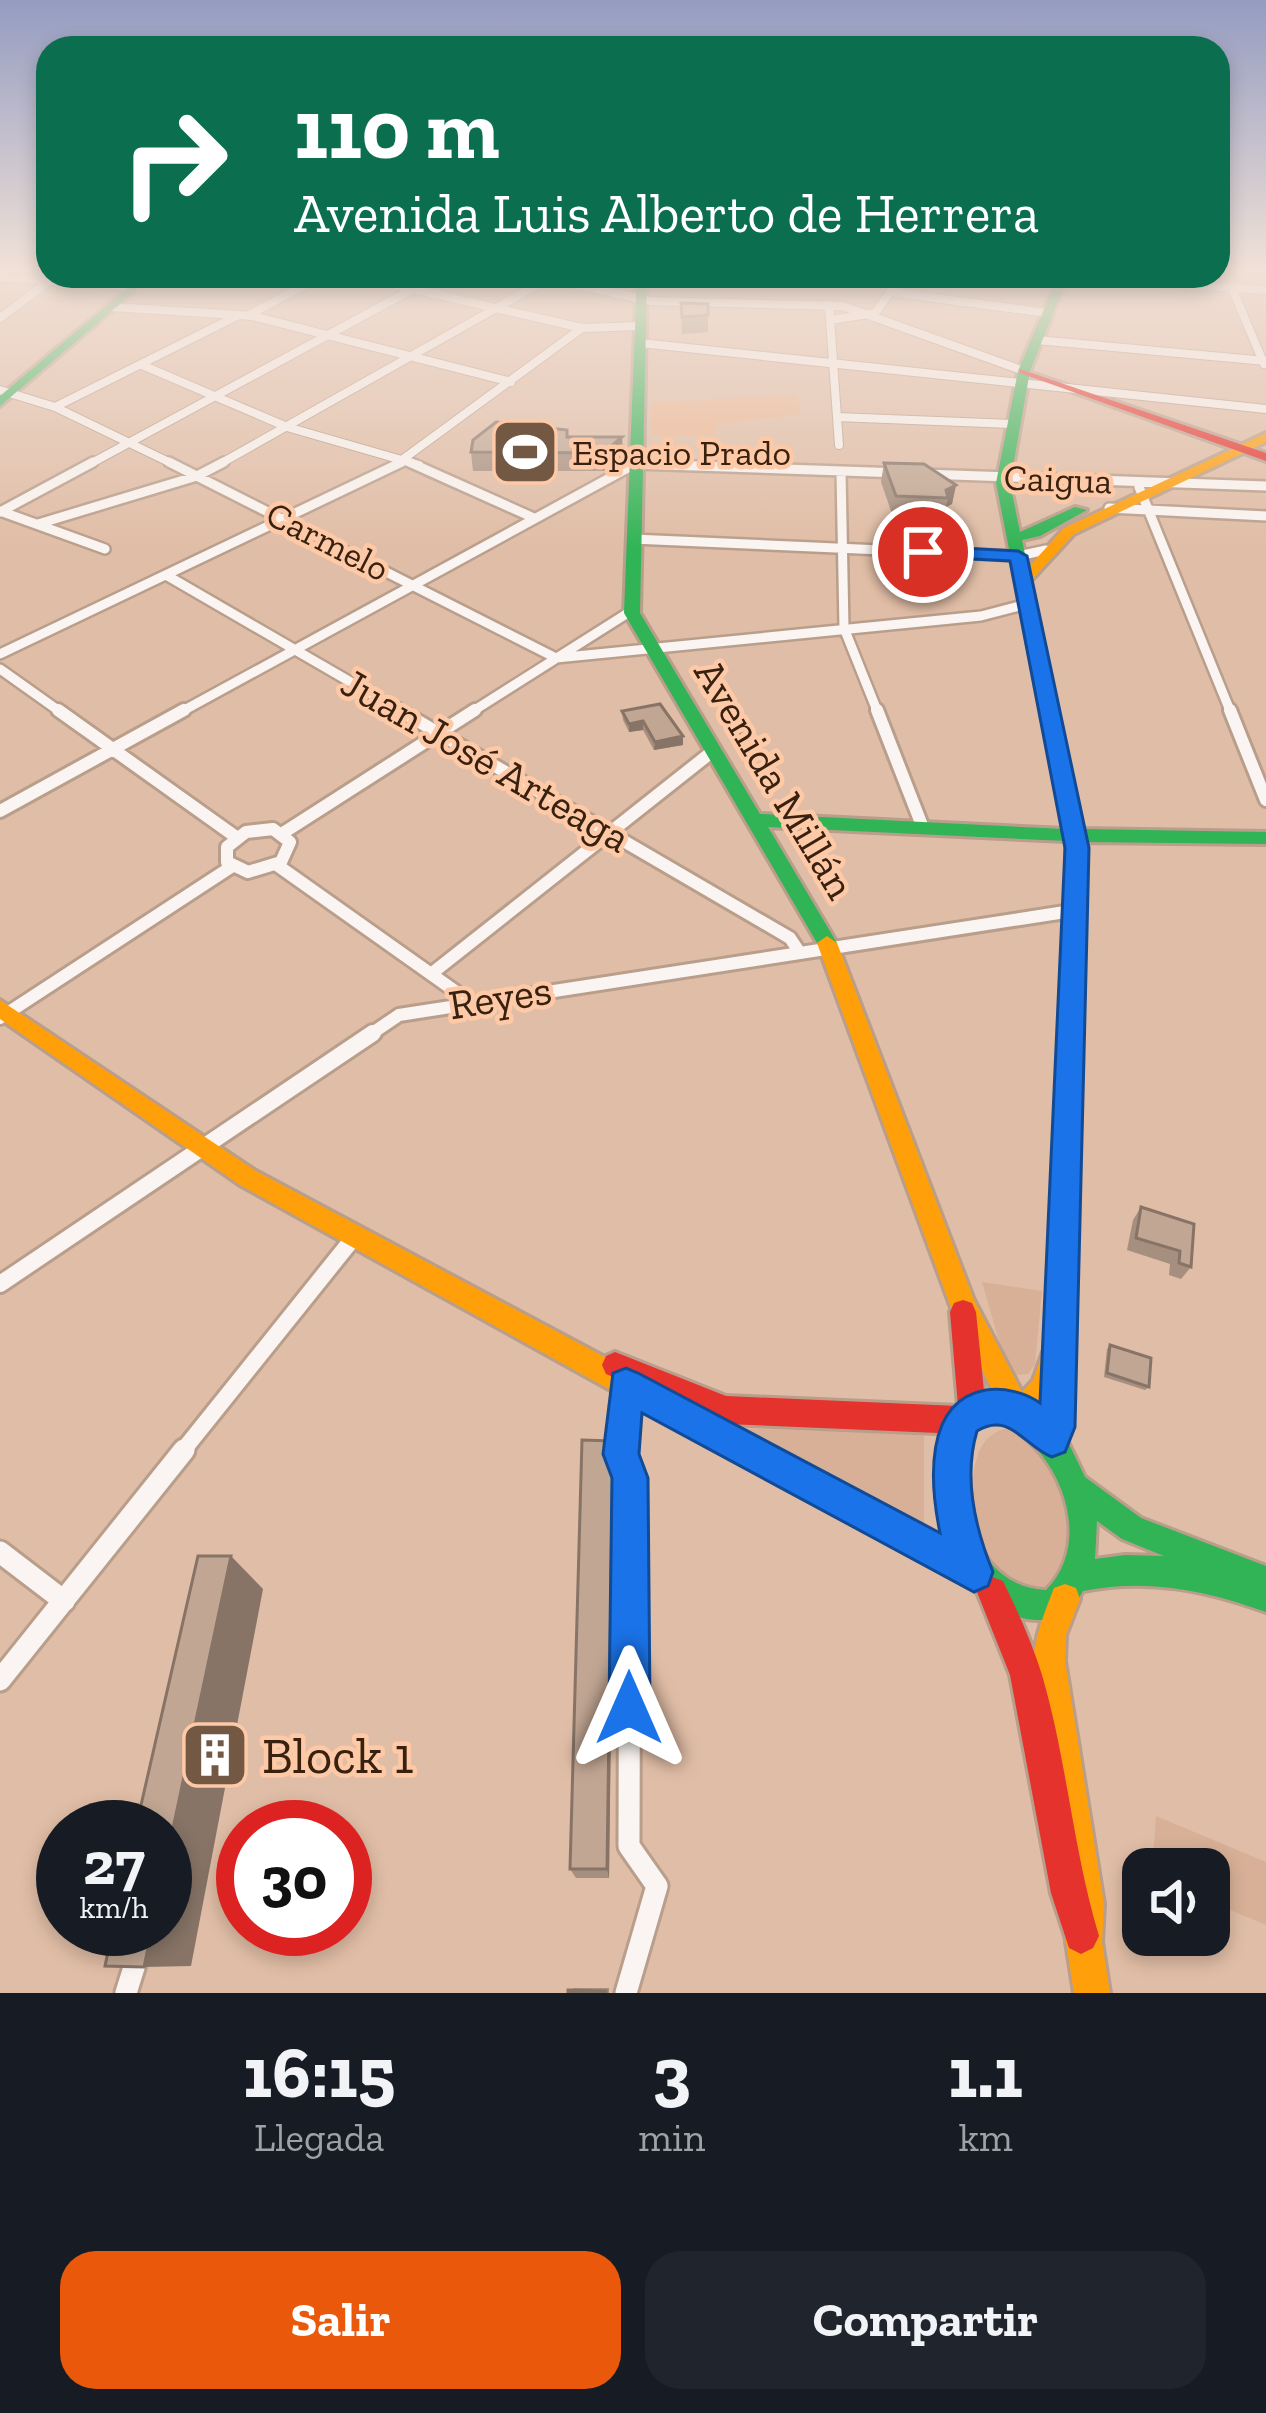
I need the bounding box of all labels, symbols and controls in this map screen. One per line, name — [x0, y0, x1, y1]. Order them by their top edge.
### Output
text: 110 m — [294, 79, 500, 180]
icon: right — [96, 84, 252, 240]
text: Avenida Luis Alberto de Herrera — [294, 181, 1039, 246]
sports icon: Espacio Prado — [490, 417, 560, 487]
place label: Espacio Prado — [572, 431, 791, 474]
street label: Caigua — [1003, 456, 1113, 502]
street label: Carmelo — [260, 492, 396, 590]
pin — [872, 501, 974, 603]
icon: arrive — [890, 519, 956, 585]
street label: Avenida Millán — [684, 650, 866, 908]
street label: Juan José Arteaga — [333, 657, 639, 863]
street label: Reyes — [445, 964, 555, 1030]
position arrow — [566, 1645, 692, 1771]
building icon: Block 1 — [180, 1720, 250, 1790]
place label: Block 1 — [262, 1725, 414, 1786]
speed limit sign: 30 — [216, 1800, 372, 1956]
text: 27 — [83, 1827, 145, 1899]
map controls — [1122, 1848, 1230, 1956]
button: sound — [1122, 1848, 1230, 1956]
text: km/h — [80, 1890, 148, 1926]
text: 16:15 — [243, 2029, 395, 2115]
text: 3 — [653, 2029, 691, 2115]
text: 1.1 — [948, 2029, 1023, 2115]
text: Llegada — [254, 2114, 384, 2161]
text: min — [638, 2114, 705, 2161]
text: km — [959, 2114, 1013, 2161]
button: Salir — [60, 2251, 621, 2389]
button: Compartir — [645, 2251, 1206, 2389]

